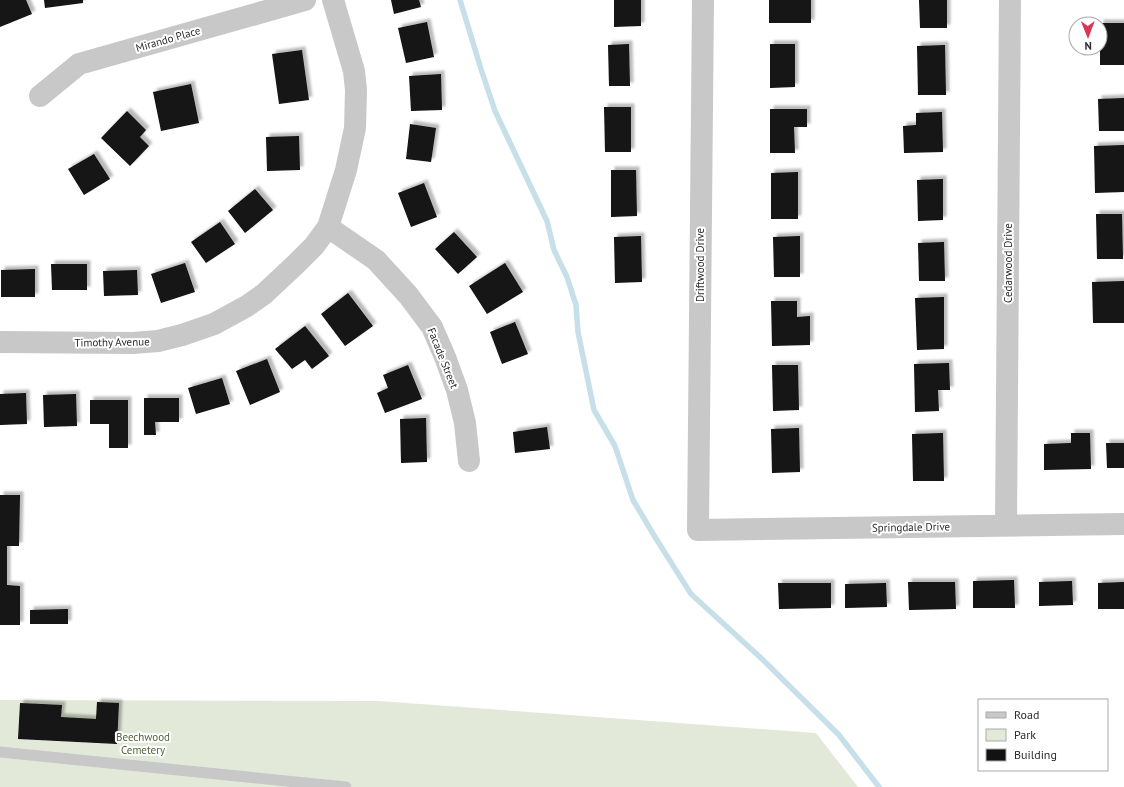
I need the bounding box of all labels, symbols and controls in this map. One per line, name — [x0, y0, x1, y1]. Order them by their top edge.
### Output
north arrow — [1068, 16, 1108, 56]
street label: Mirando Place — [134, 23, 202, 55]
text: N — [1084, 39, 1092, 53]
street label: Cedarwood Drive — [1001, 223, 1015, 303]
street label: Driftwood Drive — [693, 227, 707, 302]
street label: Facade Street — [425, 326, 462, 391]
street label: Timothy Avenue — [74, 334, 150, 350]
street label: Springdale Drive — [872, 519, 951, 535]
legend — [978, 699, 1108, 771]
text: Road — [1014, 707, 1039, 722]
text: Park — [1014, 727, 1036, 742]
park label: Beechwood Cemetery — [116, 730, 170, 757]
text: Building — [1014, 747, 1057, 762]

